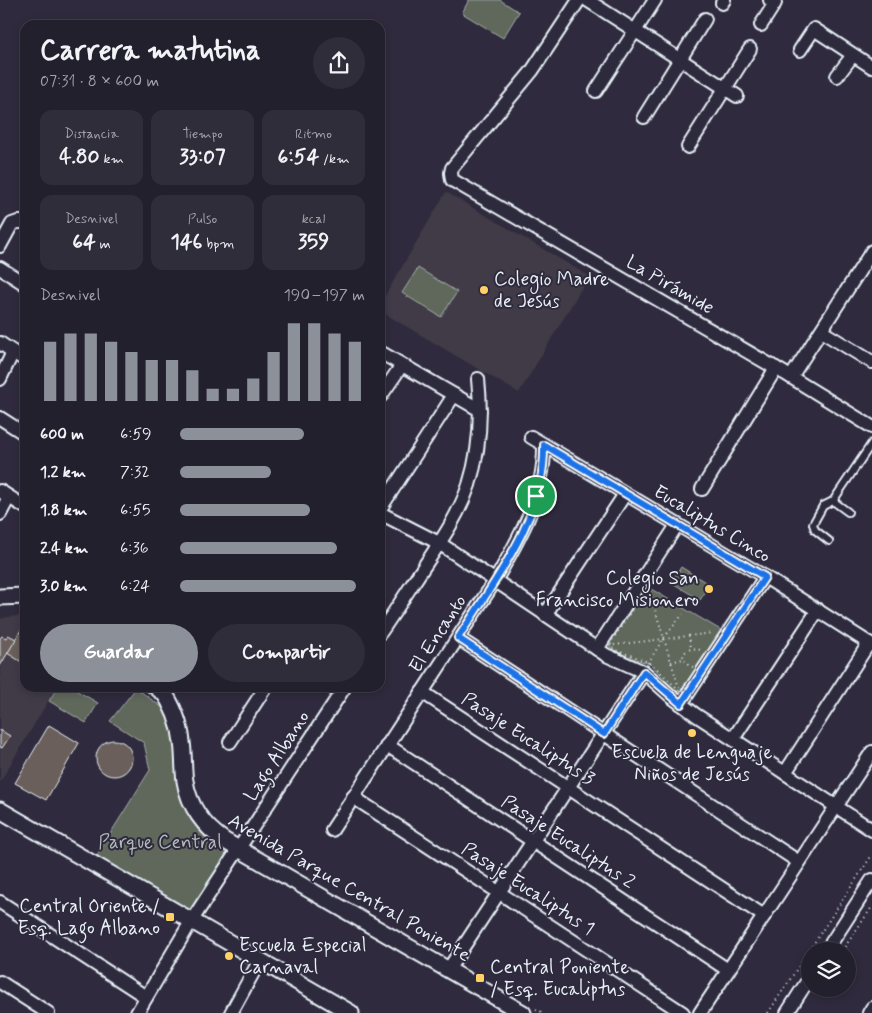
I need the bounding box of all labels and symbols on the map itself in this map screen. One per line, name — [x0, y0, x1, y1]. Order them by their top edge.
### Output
street label: La Pirámide — [621, 250, 719, 320]
place label: Colegio Madre de Jesús — [494, 267, 609, 314]
marker: Colegio Madre de Jesús — [478, 284, 490, 296]
pin — [515, 475, 557, 517]
street label: Eucaliptus Cinco — [649, 479, 775, 569]
place label: Colegio San Francisco Misionero — [536, 566, 699, 613]
marker: Colegio San Francisco Misionero — [703, 583, 715, 595]
street label: El Encanto — [403, 590, 473, 678]
street label: Pasaje Eucaliptus 3 — [456, 687, 600, 792]
street label: Lago Albano — [238, 706, 318, 808]
marker: Escuela de Lenguaje Niños de Jesús — [686, 727, 698, 739]
place label: Escuela de Lenguaje Niños de Jesús — [612, 740, 773, 787]
street label: Pasaje Eucaliptus 2 — [496, 789, 640, 895]
street label: Avenida Parque Central Poniente — [223, 808, 475, 968]
park label: Parque Central — [98, 830, 222, 855]
street label: Pasaje Eucaliptus 1 — [456, 837, 599, 942]
place label: Central Oriente / Esq. Lago Albano — [17, 894, 160, 944]
marker: Central Oriente / Esq. Lago Albano — [164, 911, 176, 923]
place label: Escuela Especial Carnaval — [239, 933, 366, 980]
marker: Escuela Especial Carnaval — [223, 950, 235, 962]
place label: Central Poniente / Esq. Eucaliptus — [490, 955, 629, 1002]
marker: Central Poniente / Esq. Eucaliptus — [474, 972, 486, 984]

